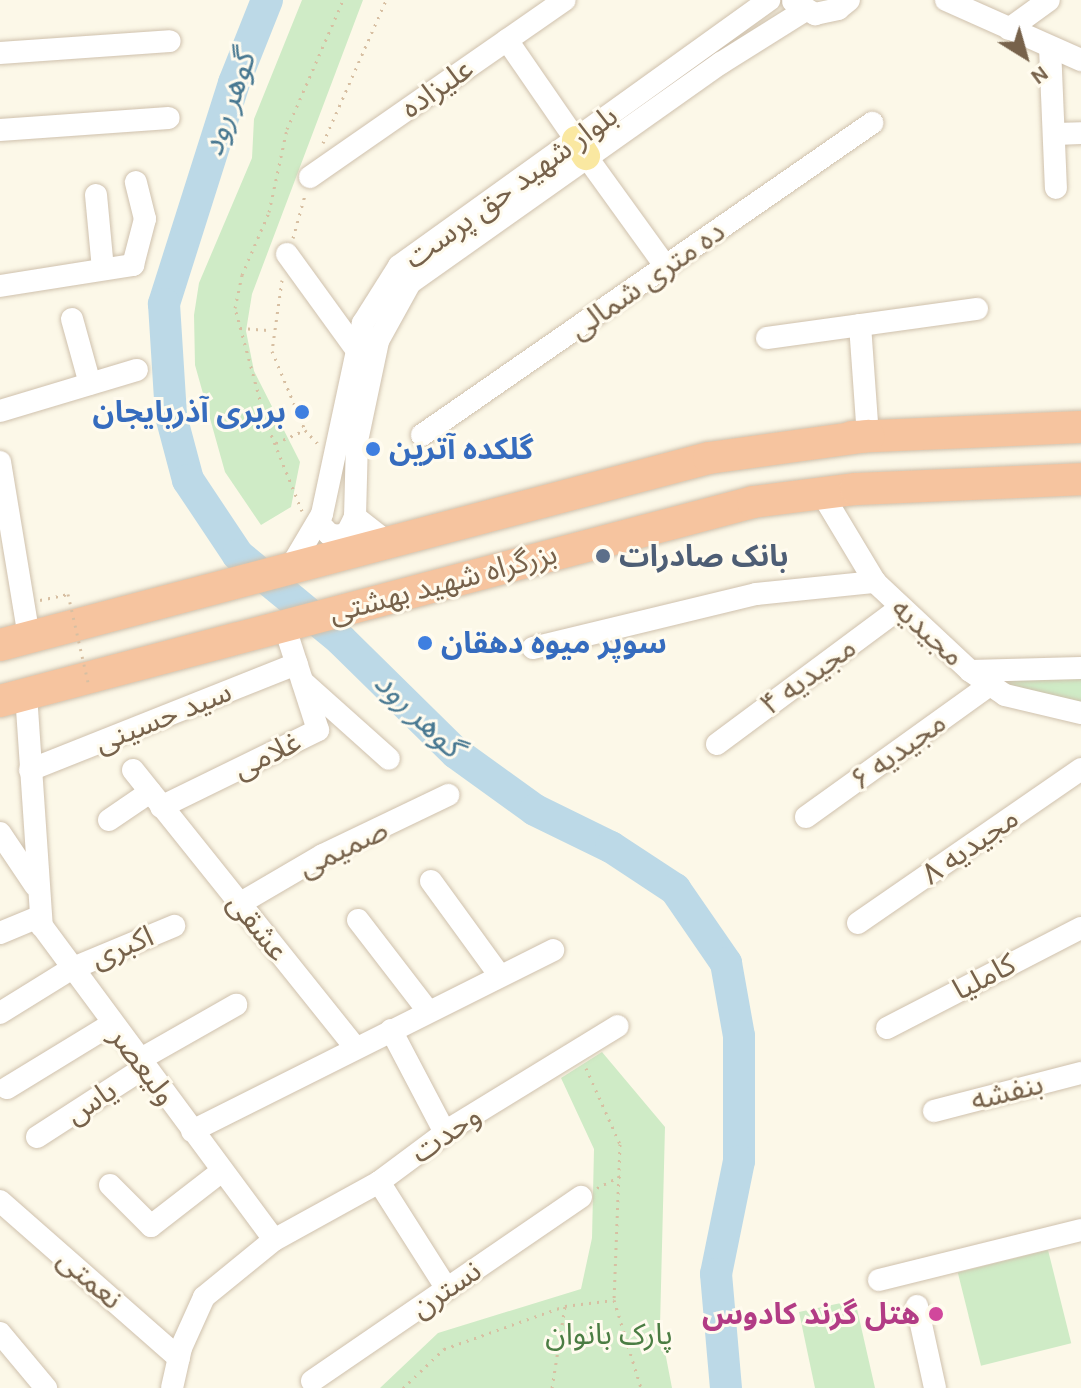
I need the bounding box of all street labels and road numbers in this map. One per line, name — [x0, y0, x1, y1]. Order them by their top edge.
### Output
street label: علیزاده — [394, 50, 480, 126]
street label: بلوار شهید حق پرست — [397, 98, 625, 276]
street label: ده متری شمالی — [562, 213, 732, 347]
street label: بزرگراه شهید بهشتی — [325, 535, 561, 631]
street label: مجیدیه — [884, 590, 972, 674]
street label: مجیدیه ۴ — [753, 629, 863, 723]
street label: سید حسینی — [89, 673, 237, 761]
street label: مجیدیه ۶ — [843, 704, 953, 798]
street label: غلامی — [227, 723, 307, 787]
street label: مجیدیه ۸ — [915, 800, 1025, 892]
street label: صمیمی — [292, 811, 394, 885]
street label: عشقی — [220, 886, 296, 968]
street label: اکبری — [85, 918, 159, 976]
street label: کاملیا — [947, 946, 1021, 1008]
street label: ولیعصر — [102, 1020, 184, 1112]
street label: بنفشه — [967, 1066, 1047, 1118]
street label: یاس — [59, 1072, 123, 1132]
street label: وحدت — [404, 1097, 488, 1171]
street label: نعمتی — [50, 1241, 130, 1317]
street label: نسترن — [404, 1252, 488, 1326]

